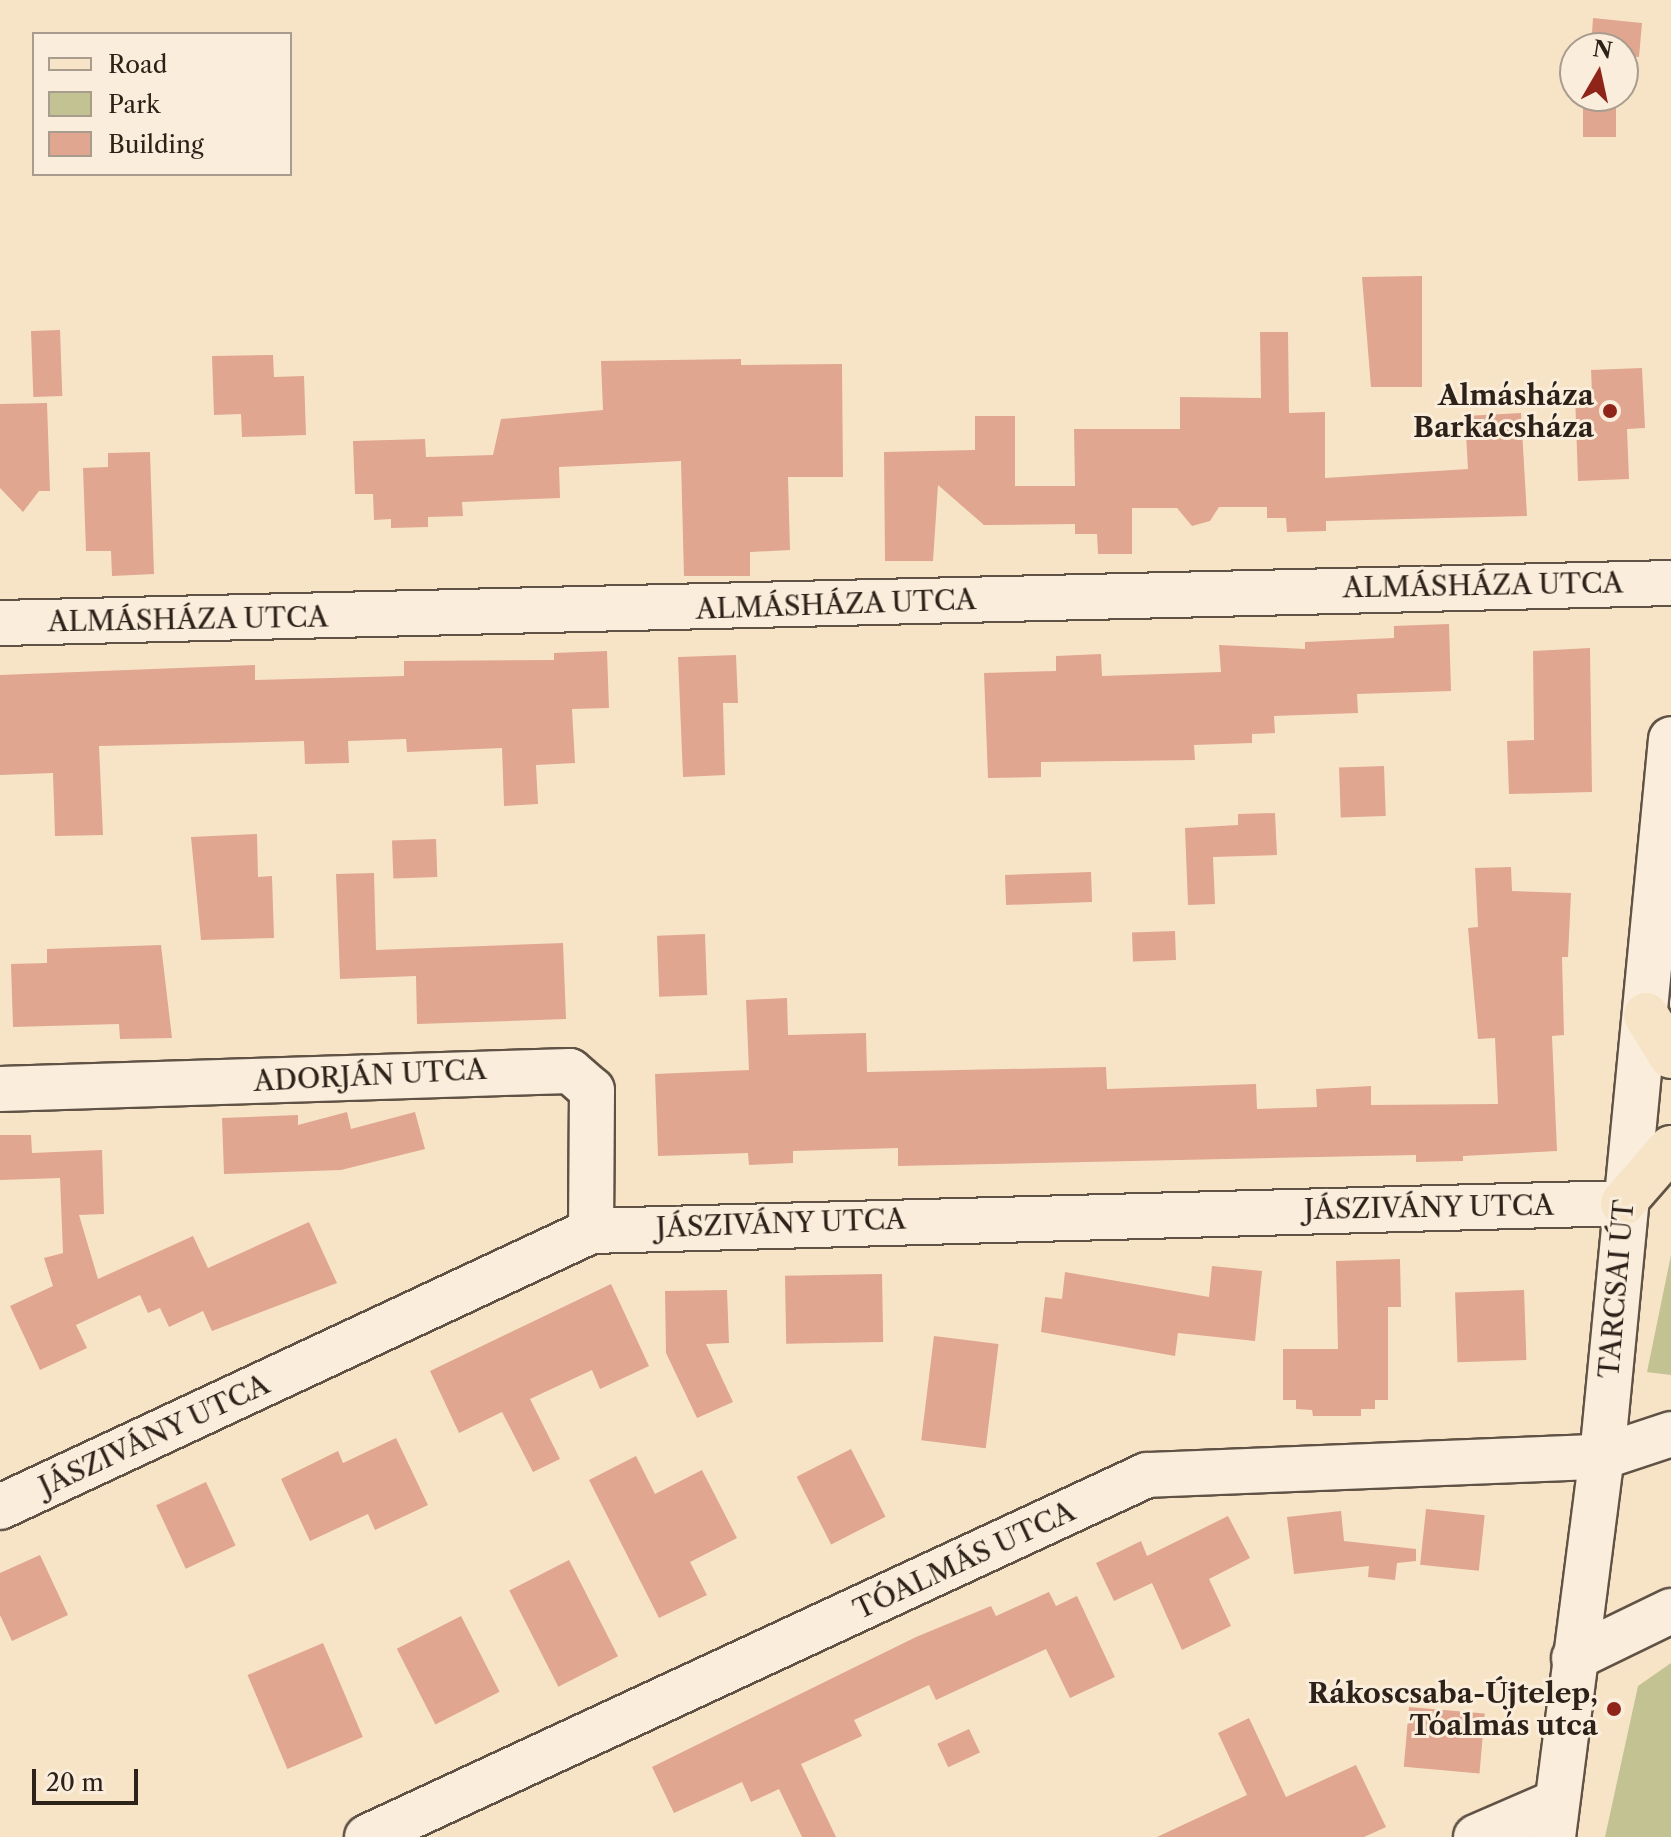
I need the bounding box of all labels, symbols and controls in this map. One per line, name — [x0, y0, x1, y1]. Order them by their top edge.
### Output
legend — [32, 32, 292, 176]
north arrow — [1559, 32, 1639, 112]
text: N — [1591, 35, 1614, 65]
text: Road — [108, 50, 167, 79]
text: Park — [108, 90, 160, 119]
text: Building — [108, 130, 204, 159]
place label: Almásháza Barkácsháza — [1413, 378, 1594, 444]
marker: Almásháza Barkácsháza — [1601, 402, 1619, 420]
street label: ALMÁSHÁZA UTCA — [1342, 566, 1624, 604]
street label: ALMÁSHÁZA UTCA — [695, 582, 977, 626]
street label: ALMÁSHÁZA UTCA — [47, 600, 329, 638]
street label: ADORJÁN UTCA — [253, 1052, 487, 1098]
street label: JÁSZIVÁNY UTCA — [1303, 1188, 1555, 1226]
street label: TARCSAI ÚT — [1591, 1198, 1641, 1380]
street label: JÁSZIVÁNY UTCA — [655, 1202, 907, 1244]
street label: JÁSZIVÁNY UTCA — [33, 1367, 275, 1503]
street label: TÓALMÁS UTCA — [848, 1494, 1080, 1626]
place label: Rákoscsaba-Újtelep, Tóalmás utca — [1308, 1676, 1598, 1742]
marker: Rákoscsaba-Újtelep, Tóalmás utca — [1605, 1700, 1623, 1718]
scale bar — [36, 1753, 142, 1803]
text: 20 m — [46, 1768, 104, 1797]

